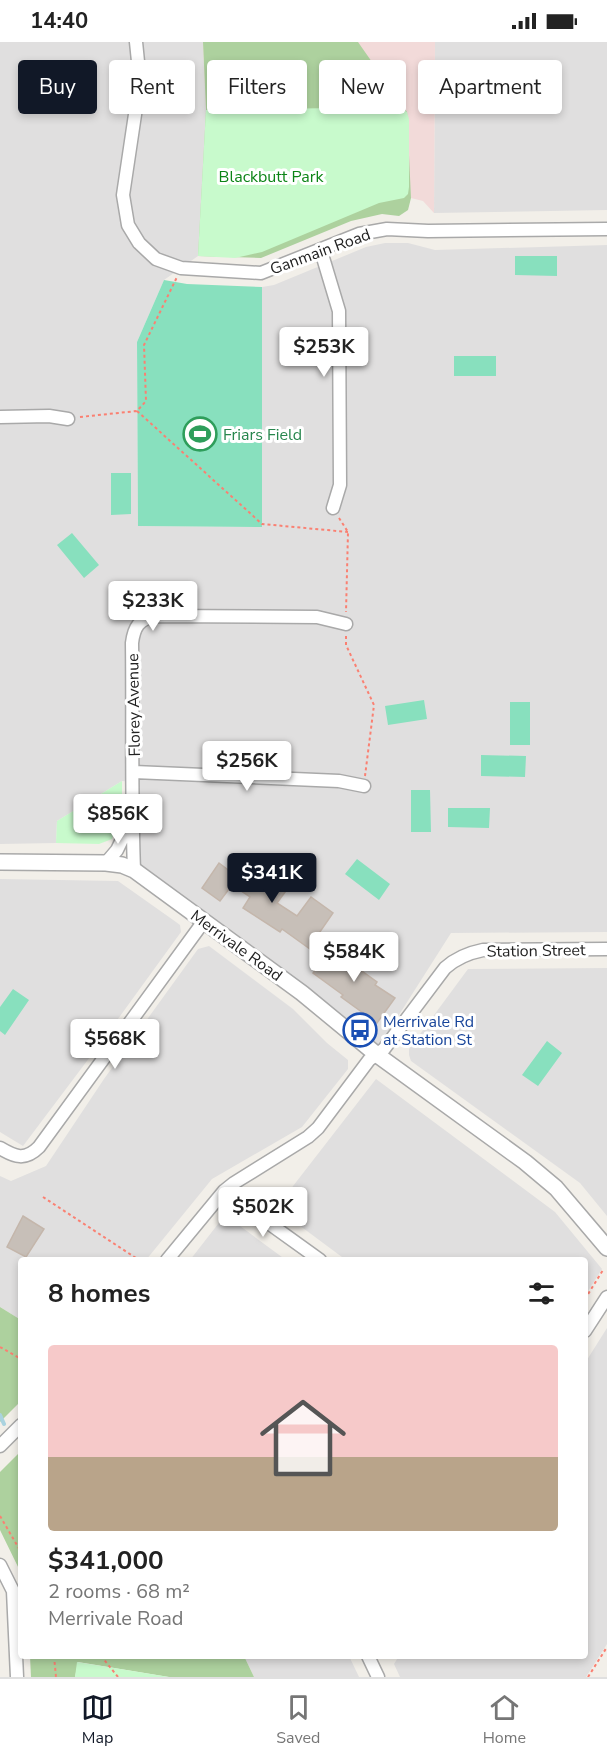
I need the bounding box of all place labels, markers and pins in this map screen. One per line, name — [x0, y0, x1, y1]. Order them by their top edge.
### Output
pin: $253K — [282, 327, 366, 378]
sports icon: Friars Field — [182, 416, 218, 452]
place label: Friars Field — [223, 424, 302, 446]
pin: $233K — [111, 581, 195, 632]
pin: $256K — [205, 741, 289, 792]
pin: $856K — [76, 794, 160, 845]
pin: $341K — [230, 853, 314, 904]
pin: $584K — [312, 932, 396, 983]
place label: Merrivale Rd at Station St — [383, 1011, 474, 1051]
bus stop icon: Merrivale Rd at Station St — [342, 1012, 378, 1048]
pin: $568K — [73, 1019, 157, 1070]
pin: $502K — [221, 1187, 305, 1238]

